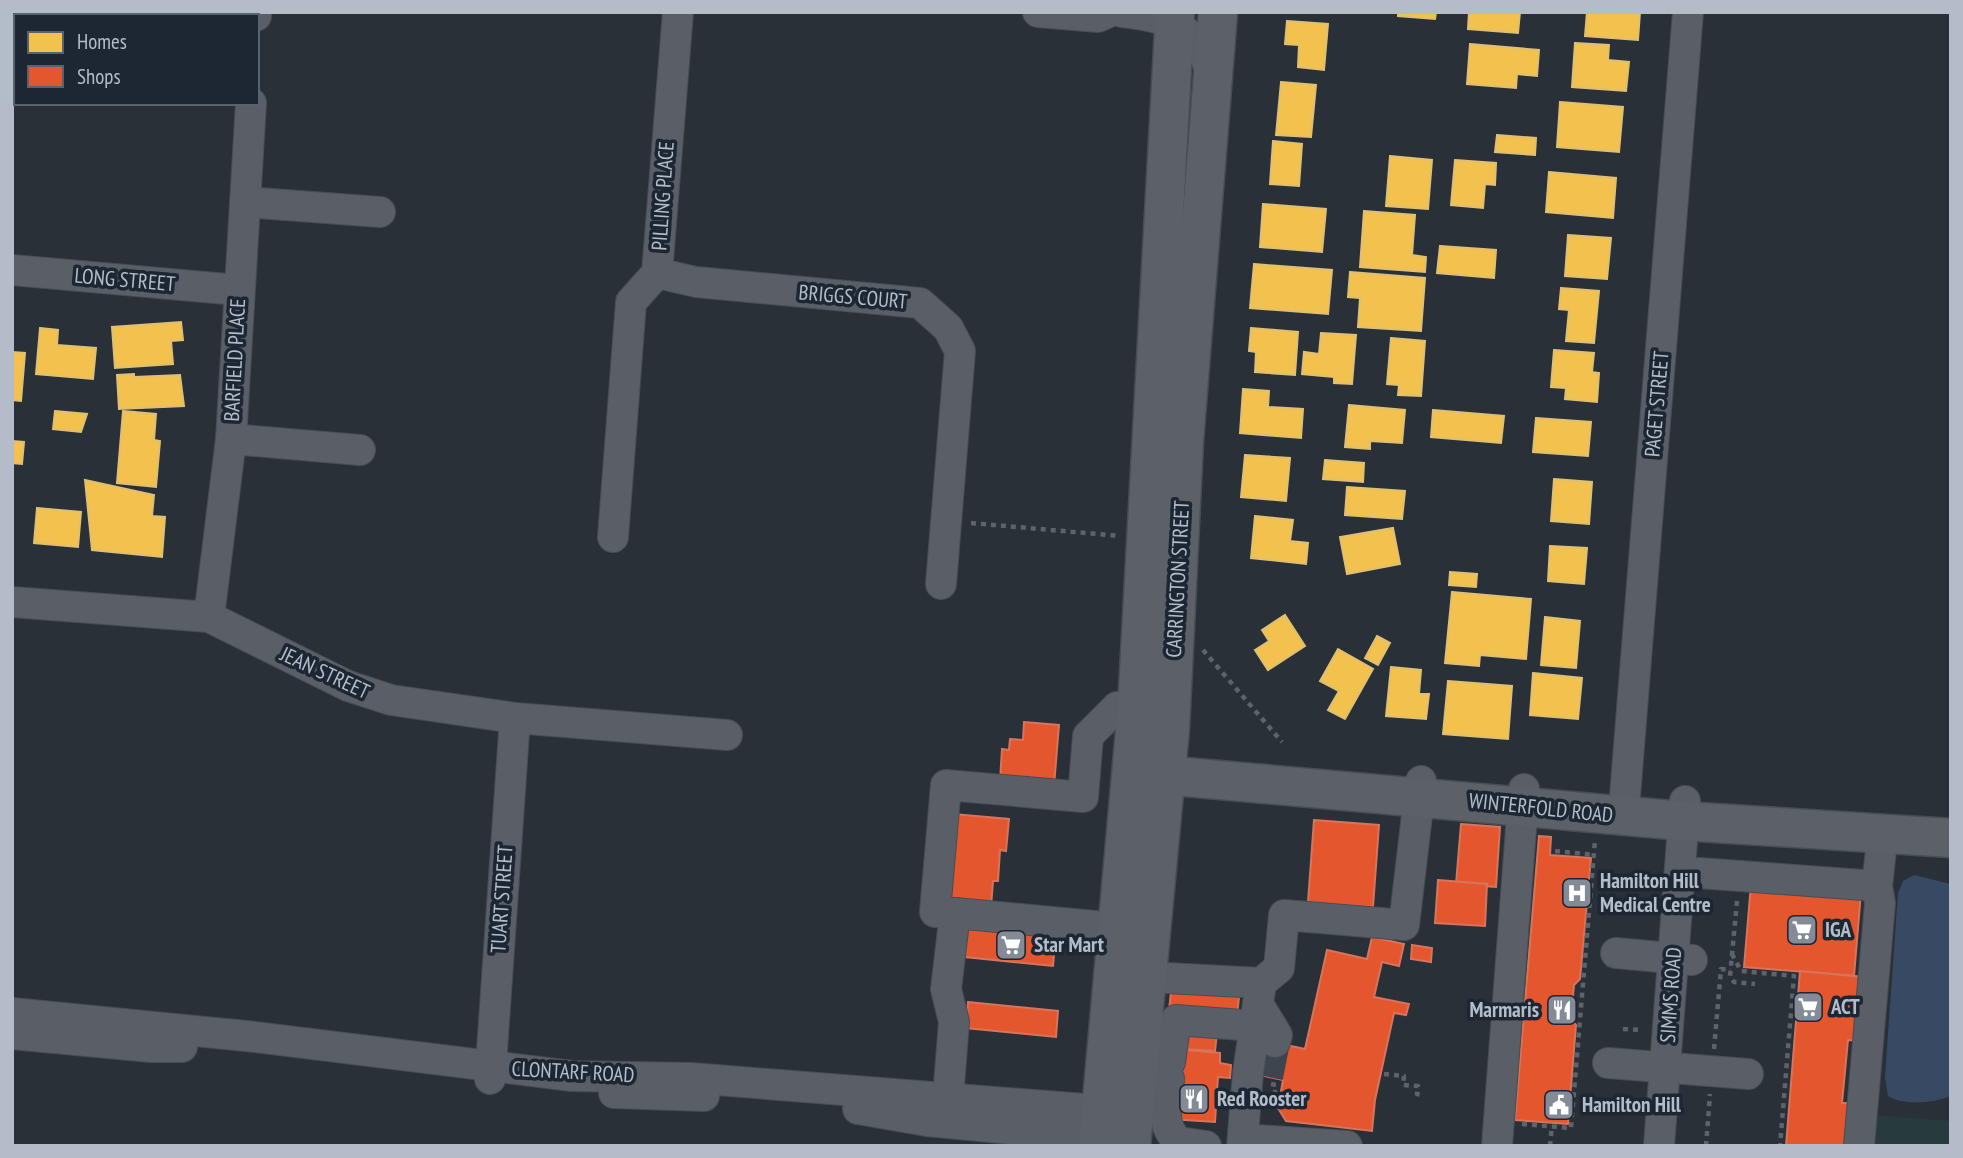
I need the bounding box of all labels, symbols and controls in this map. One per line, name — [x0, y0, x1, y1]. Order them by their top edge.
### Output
legend — [14, 14, 259, 105]
text: Homes — [77, 28, 127, 55]
text: Shops — [77, 63, 121, 90]
street label: PILLING PLACE — [645, 141, 680, 251]
street label: LONG STREET — [74, 262, 177, 297]
street label: BRIGGS COURT — [798, 278, 909, 315]
street label: BARFIELD PLACE — [218, 298, 251, 422]
street label: PAGET STREET — [1638, 349, 1675, 458]
street label: CARRINGTON STREET — [1160, 499, 1195, 658]
street label: JEAN STREET — [275, 640, 375, 705]
street label: WINTERFOLD ROAD — [1468, 787, 1614, 828]
street label: TUART STREET — [484, 843, 519, 954]
place label: Hamilton Hill Medical Centre — [1600, 867, 1711, 918]
hospital icon: Hamilton Hill Medical Centre — [1560, 876, 1594, 910]
supermarket icon: IGA — [1785, 913, 1819, 947]
place label: IGA — [1825, 916, 1852, 943]
supermarket icon: Star Mart — [994, 928, 1028, 962]
place label: Star Mart — [1034, 931, 1104, 958]
street label: SIMMS ROAD — [1654, 946, 1687, 1044]
supermarket icon: ACT — [1791, 990, 1825, 1024]
restaurant icon: Marmaris — [1545, 993, 1579, 1027]
place label: ACT — [1830, 993, 1860, 1020]
place label: Marmaris — [1469, 996, 1539, 1023]
street label: CLONTARF ROAD — [511, 1055, 635, 1088]
restaurant icon: Red Rooster — [1177, 1082, 1211, 1116]
place label: Red Rooster — [1217, 1085, 1307, 1112]
public building icon: Hamilton Hill — [1542, 1088, 1576, 1122]
place label: Hamilton Hill — [1582, 1091, 1682, 1118]

